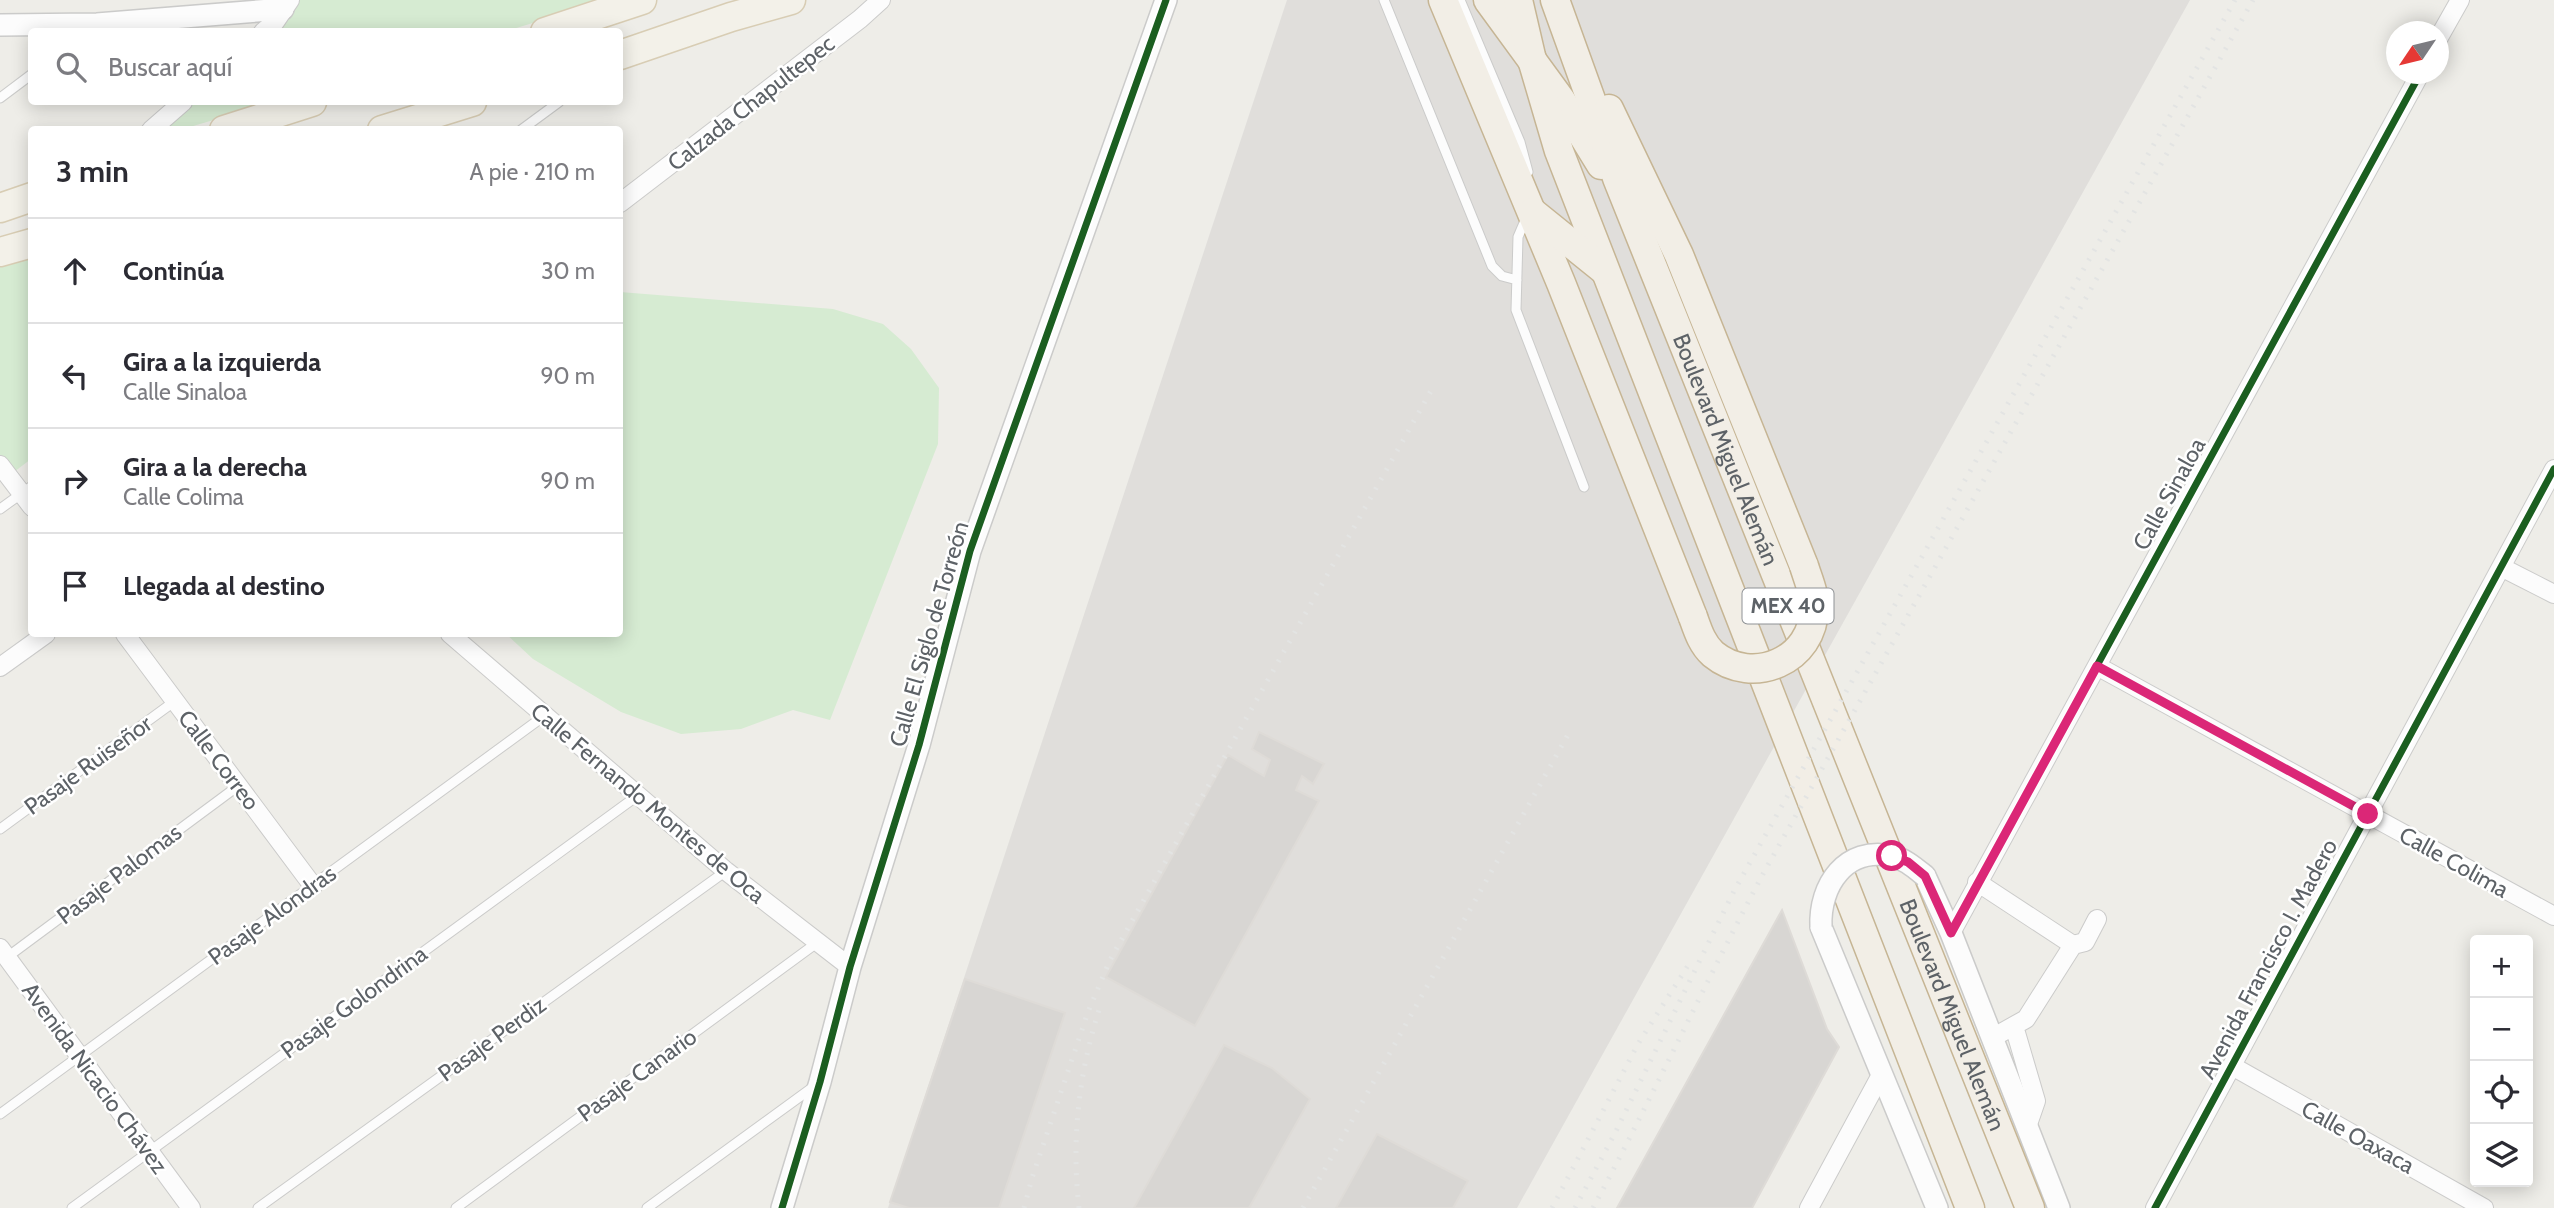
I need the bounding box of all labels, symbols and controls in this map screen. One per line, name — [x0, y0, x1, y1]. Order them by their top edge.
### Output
north arrow — [2386, 21, 2449, 84]
search box — [28, 28, 623, 105]
street label: Calzada Chapultepec — [662, 29, 840, 177]
icon: search — [52, 48, 90, 86]
text: Buscar aquí — [108, 51, 232, 83]
text: 3 min — [56, 153, 129, 190]
text: A pie · 210 m — [469, 158, 595, 186]
icon: ahead — [56, 252, 94, 290]
text: Continúa — [123, 255, 224, 287]
text: 30 m — [541, 257, 595, 285]
street label: Boulevard Miguel Alemán — [1667, 330, 1785, 569]
text: Gira a la izquierda — [123, 346, 321, 378]
icon: left — [56, 357, 94, 395]
text: 90 m — [541, 362, 595, 390]
text: Calle Sinaloa — [123, 378, 247, 406]
street label: Calle Sinaloa — [2127, 433, 2211, 555]
text: Gira a la derecha — [123, 451, 307, 483]
icon: right — [56, 462, 94, 500]
text: 90 m — [541, 467, 595, 495]
text: Calle Colima — [123, 483, 244, 511]
street label: Calle El Siglo de Torreón — [883, 518, 975, 750]
icon: arrive — [56, 567, 94, 605]
text: Llegada al destino — [123, 570, 325, 602]
road number: MEX 40 — [1742, 588, 1834, 624]
street label: Calle Fernando Montes de Oca — [525, 697, 771, 909]
street label: Calle Correo — [172, 704, 266, 816]
street label: Pasaje Ruiseñor — [19, 709, 158, 821]
route end — [2352, 798, 2383, 829]
street label: Pasaje Palomas — [51, 818, 187, 930]
street label: Calle Colima — [2394, 820, 2514, 904]
street label: Avenida Francisco I. Madero — [2193, 834, 2343, 1084]
route start — [1876, 840, 1907, 871]
street label: Pasaje Alondras — [202, 859, 342, 971]
street label: Boulevard Miguel Alemán — [1894, 895, 2011, 1135]
map controls — [2470, 935, 2533, 1187]
button: + — [2470, 935, 2533, 998]
street label: Pasaje Golondrina — [275, 940, 433, 1064]
street label: Avenida Nicacio Chávez — [16, 977, 174, 1179]
street label: Pasaje Perdiz — [433, 990, 551, 1087]
button: − — [2470, 998, 2533, 1061]
street label: Pasaje Canario — [572, 1022, 702, 1128]
button: locate — [2470, 1061, 2533, 1124]
street label: Calle Oaxaca — [2297, 1095, 2419, 1179]
button: layers — [2470, 1124, 2533, 1187]

